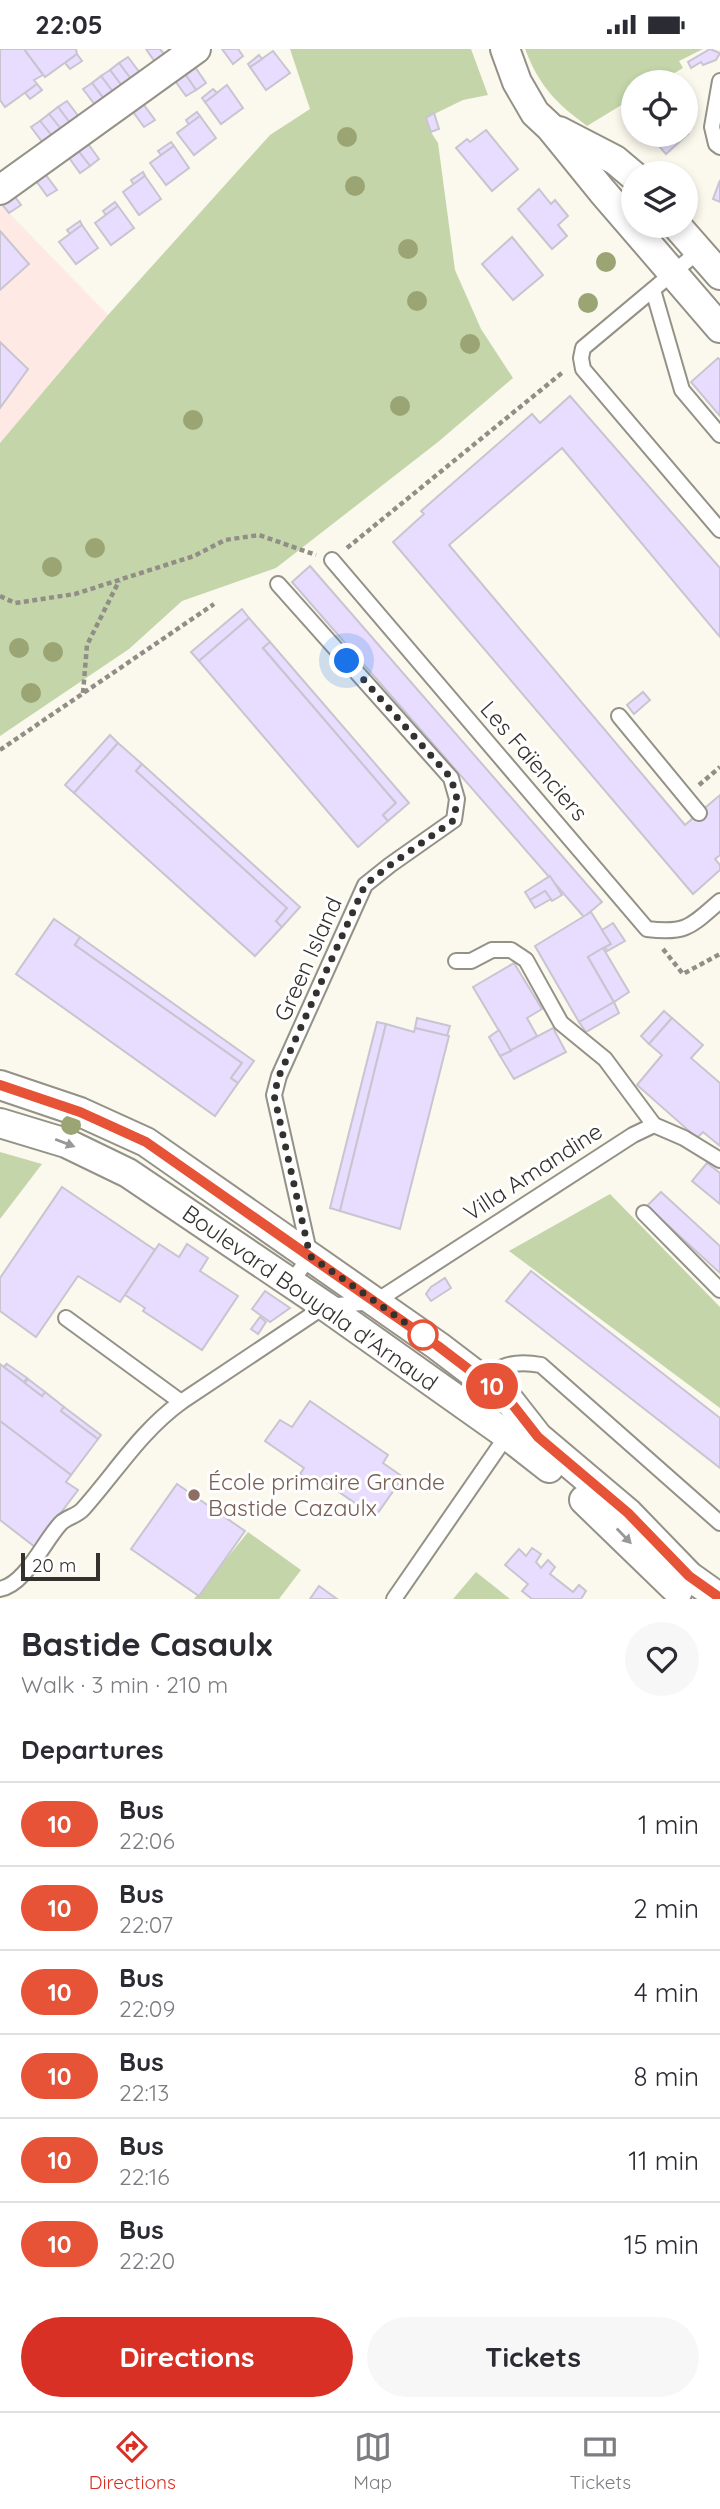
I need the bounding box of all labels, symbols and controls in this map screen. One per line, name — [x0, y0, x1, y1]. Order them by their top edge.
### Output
text: 22:05 — [35, 8, 103, 41]
map controls — [621, 70, 698, 238]
button: locate — [621, 70, 698, 147]
button: layers — [621, 161, 698, 238]
your location — [329, 643, 364, 678]
street label: Les Faïenciers — [474, 695, 594, 827]
street label: Green Island — [267, 892, 348, 1025]
street label: Villa Amandine — [458, 1116, 607, 1227]
one-way arrow — [55, 1138, 76, 1149]
street label: Boulevard Bouyala d'Arnaud — [177, 1198, 444, 1397]
unlabelled marker — [408, 1320, 438, 1350]
line badge: 10 — [461, 1363, 524, 1409]
text: 10 — [480, 1371, 504, 1401]
place label: École primaire Grande Bastide Cazaulx — [208, 1467, 445, 1522]
marker: École primaire Grande Bastide Cazaulx — [186, 1487, 202, 1503]
one-way arrow — [615, 1528, 632, 1545]
scale bar — [21, 1550, 100, 1582]
text: 20 m — [32, 1553, 76, 1577]
button: heart — [625, 1622, 699, 1696]
text: Bastide Casaulx — [21, 1623, 272, 1664]
text: Walk · 3 min · 210 m — [21, 1670, 228, 1699]
text: Departures — [21, 1733, 164, 1766]
text: Bus — [119, 1793, 164, 1826]
text: 1 min — [638, 1808, 699, 1841]
text: 10 — [47, 1809, 72, 1839]
text: 22:06 — [119, 1826, 175, 1855]
text: Bus — [119, 1877, 164, 1910]
text: 2 min — [633, 1892, 699, 1925]
text: 10 — [47, 1893, 72, 1923]
text: 22:07 — [119, 1910, 173, 1939]
text: Bus — [119, 1961, 164, 1994]
text: 4 min — [634, 1976, 699, 2009]
text: 10 — [47, 1977, 72, 2007]
text: 22:09 — [119, 1994, 175, 2023]
text: Bus — [119, 2045, 164, 2078]
text: 8 min — [634, 2060, 699, 2093]
text: 10 — [47, 2061, 72, 2091]
text: 22:13 — [119, 2078, 169, 2107]
text: Bus — [119, 2129, 164, 2162]
text: 11 min — [628, 2144, 699, 2177]
text: 10 — [47, 2145, 72, 2175]
text: 22:16 — [119, 2162, 170, 2191]
text: Bus — [119, 2213, 164, 2246]
text: 15 min — [624, 2228, 699, 2261]
text: 10 — [47, 2229, 72, 2259]
text: 22:20 — [119, 2246, 175, 2275]
button: Directions — [21, 2317, 353, 2397]
button: Tickets — [367, 2317, 699, 2397]
tab: Directions — [89, 2428, 176, 2494]
tab: Map — [353, 2428, 392, 2494]
tab: Tickets — [570, 2428, 631, 2494]

